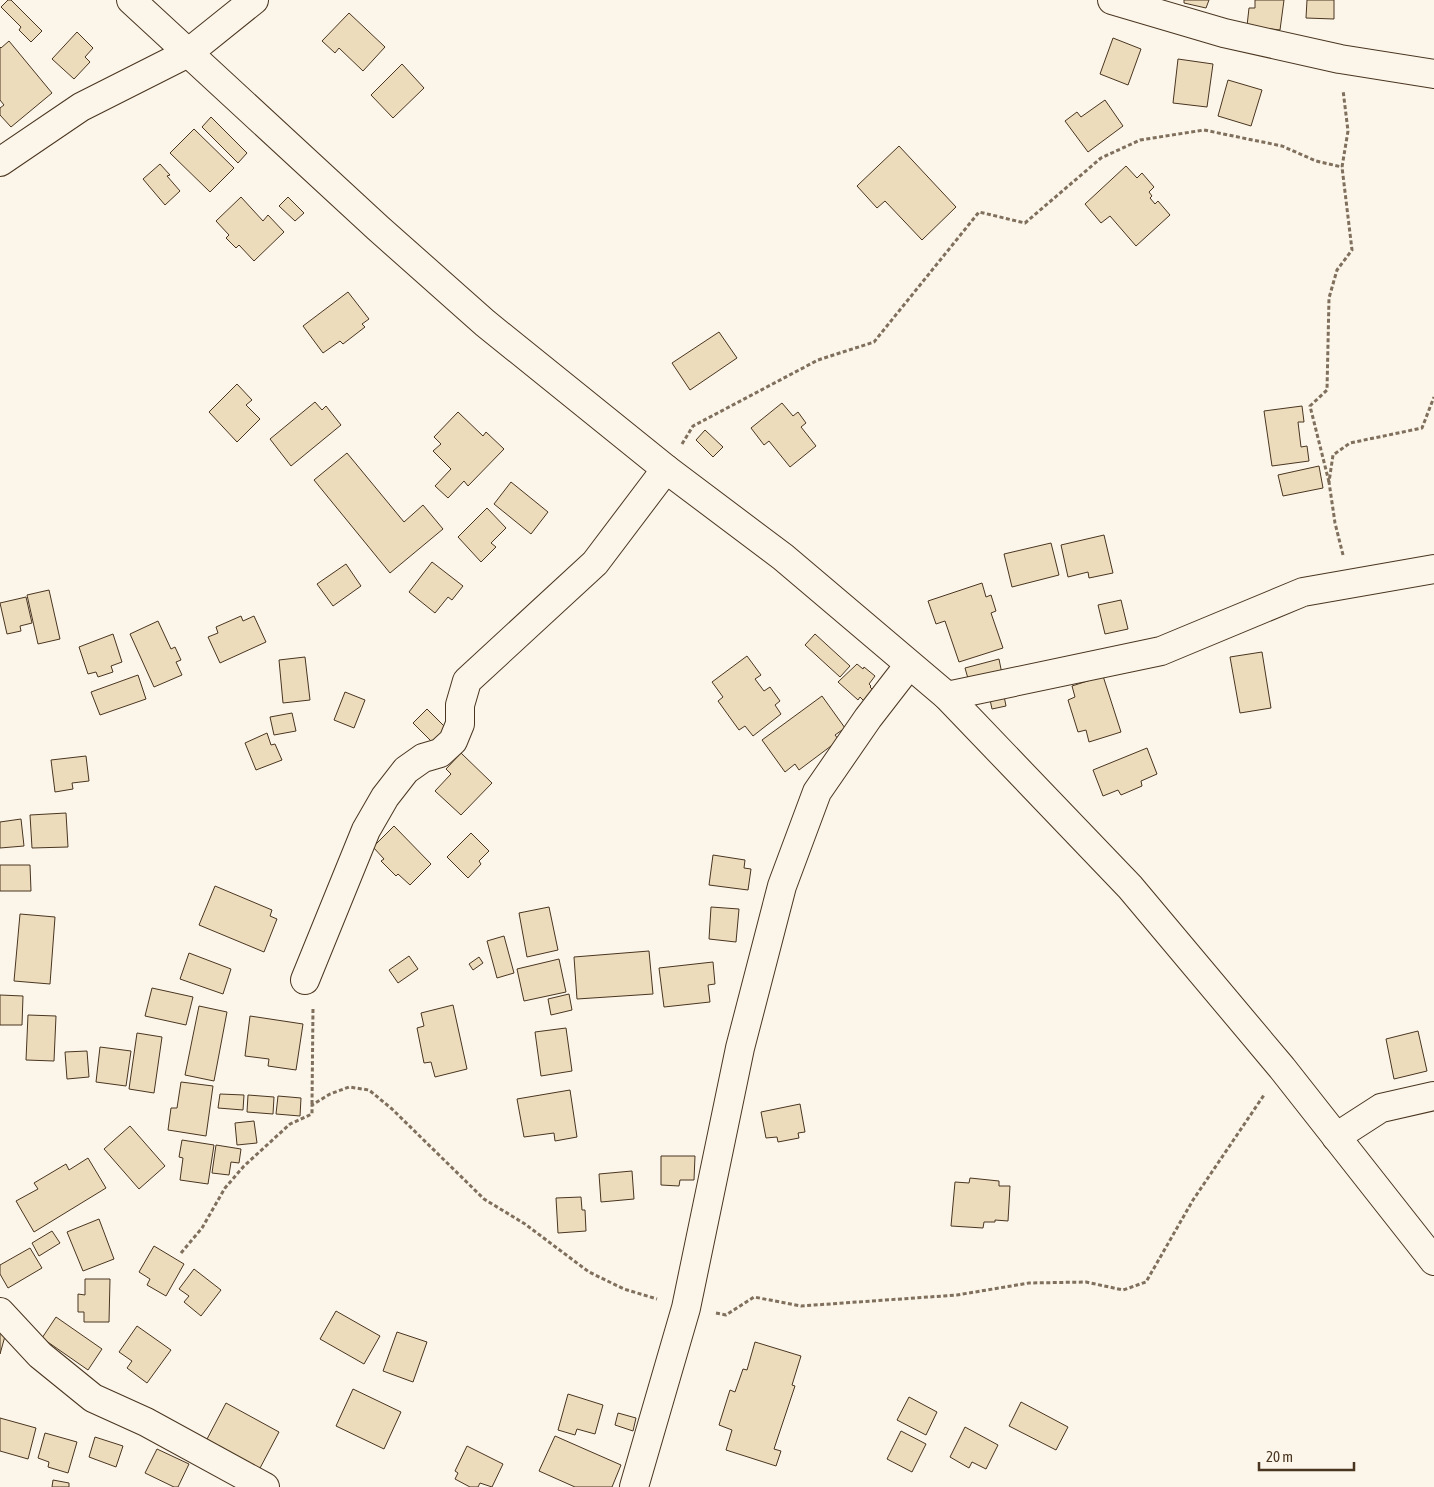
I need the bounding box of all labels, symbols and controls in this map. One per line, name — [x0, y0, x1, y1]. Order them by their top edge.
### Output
scale bar — [1259, 1440, 1354, 1472]
text: 20 m — [1266, 1448, 1293, 1465]

